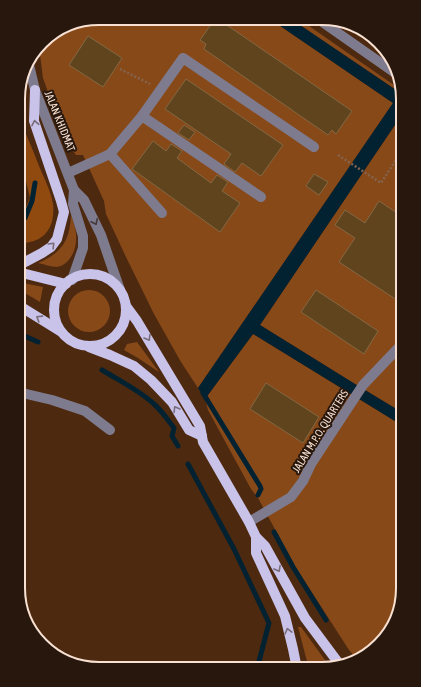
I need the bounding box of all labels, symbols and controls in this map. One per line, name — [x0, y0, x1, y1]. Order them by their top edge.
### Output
street label: JALAN KHIDMAT — [42, 89, 78, 153]
one-way arrow — [32, 119, 40, 126]
one-way arrow — [90, 218, 98, 226]
one-way arrow — [47, 242, 55, 250]
one-way arrow — [36, 315, 43, 323]
one-way arrow — [143, 334, 151, 341]
street label: JALAN M.P.O. QUARTERS — [290, 387, 350, 475]
one-way arrow — [173, 406, 181, 413]
one-way arrow — [273, 564, 281, 572]
one-way arrow — [285, 628, 293, 634]

